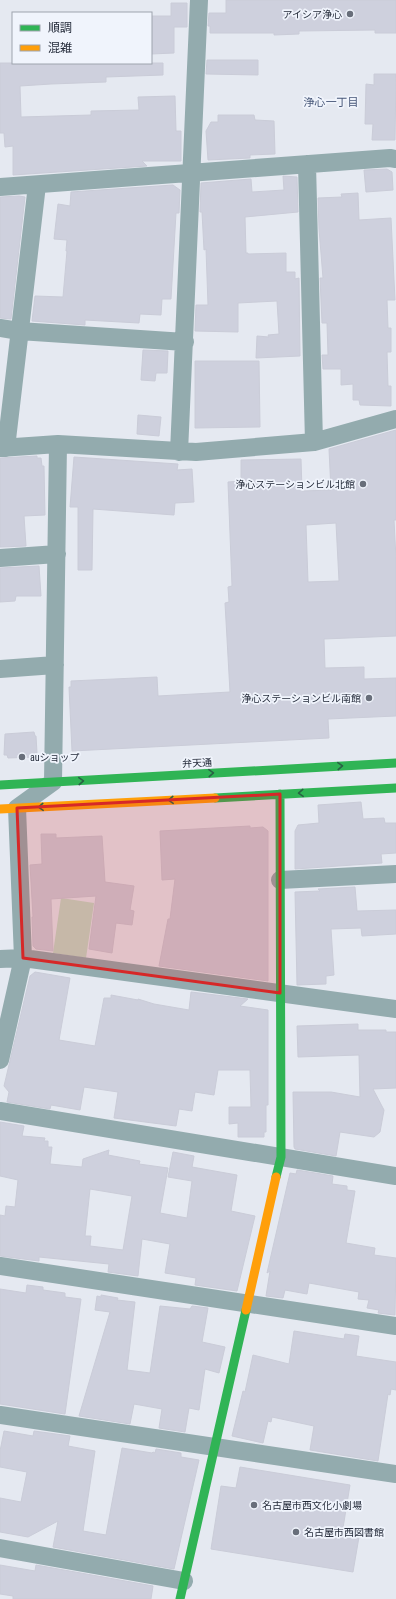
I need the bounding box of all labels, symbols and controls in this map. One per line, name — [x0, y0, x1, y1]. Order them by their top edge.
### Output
place label: アイシア浄心 — [283, 9, 342, 20]
marker: アイシア浄心 — [345, 9, 355, 19]
legend — [12, 12, 152, 64]
text: 順調 — [48, 21, 72, 35]
text: 混雑 — [48, 41, 72, 55]
district label: 浄心一丁目 — [304, 96, 359, 109]
place label: 浄心ステーションビル北館 — [235, 479, 355, 490]
marker: 浄心ステーションビル北館 — [358, 479, 368, 489]
place label: 浄心ステーションビル南館 — [241, 693, 361, 704]
marker: 浄心ステーションビル南館 — [364, 693, 374, 703]
marker: auショップ — [17, 752, 27, 762]
place label: auショップ — [30, 752, 80, 763]
street label: 弁天通 — [182, 757, 212, 769]
one-way arrow — [337, 762, 343, 770]
one-way arrow — [208, 769, 214, 778]
one-way arrow — [78, 776, 84, 785]
one-way arrow — [298, 789, 304, 798]
one-way arrow — [168, 796, 174, 805]
one-way arrow — [38, 803, 44, 812]
marker: 名古屋市西文化小劇場 — [249, 1500, 259, 1510]
place label: 名古屋市西文化小劇場 — [262, 1500, 362, 1511]
marker: 名古屋市西図書館 — [291, 1527, 301, 1537]
place label: 名古屋市西図書館 — [304, 1527, 384, 1538]

